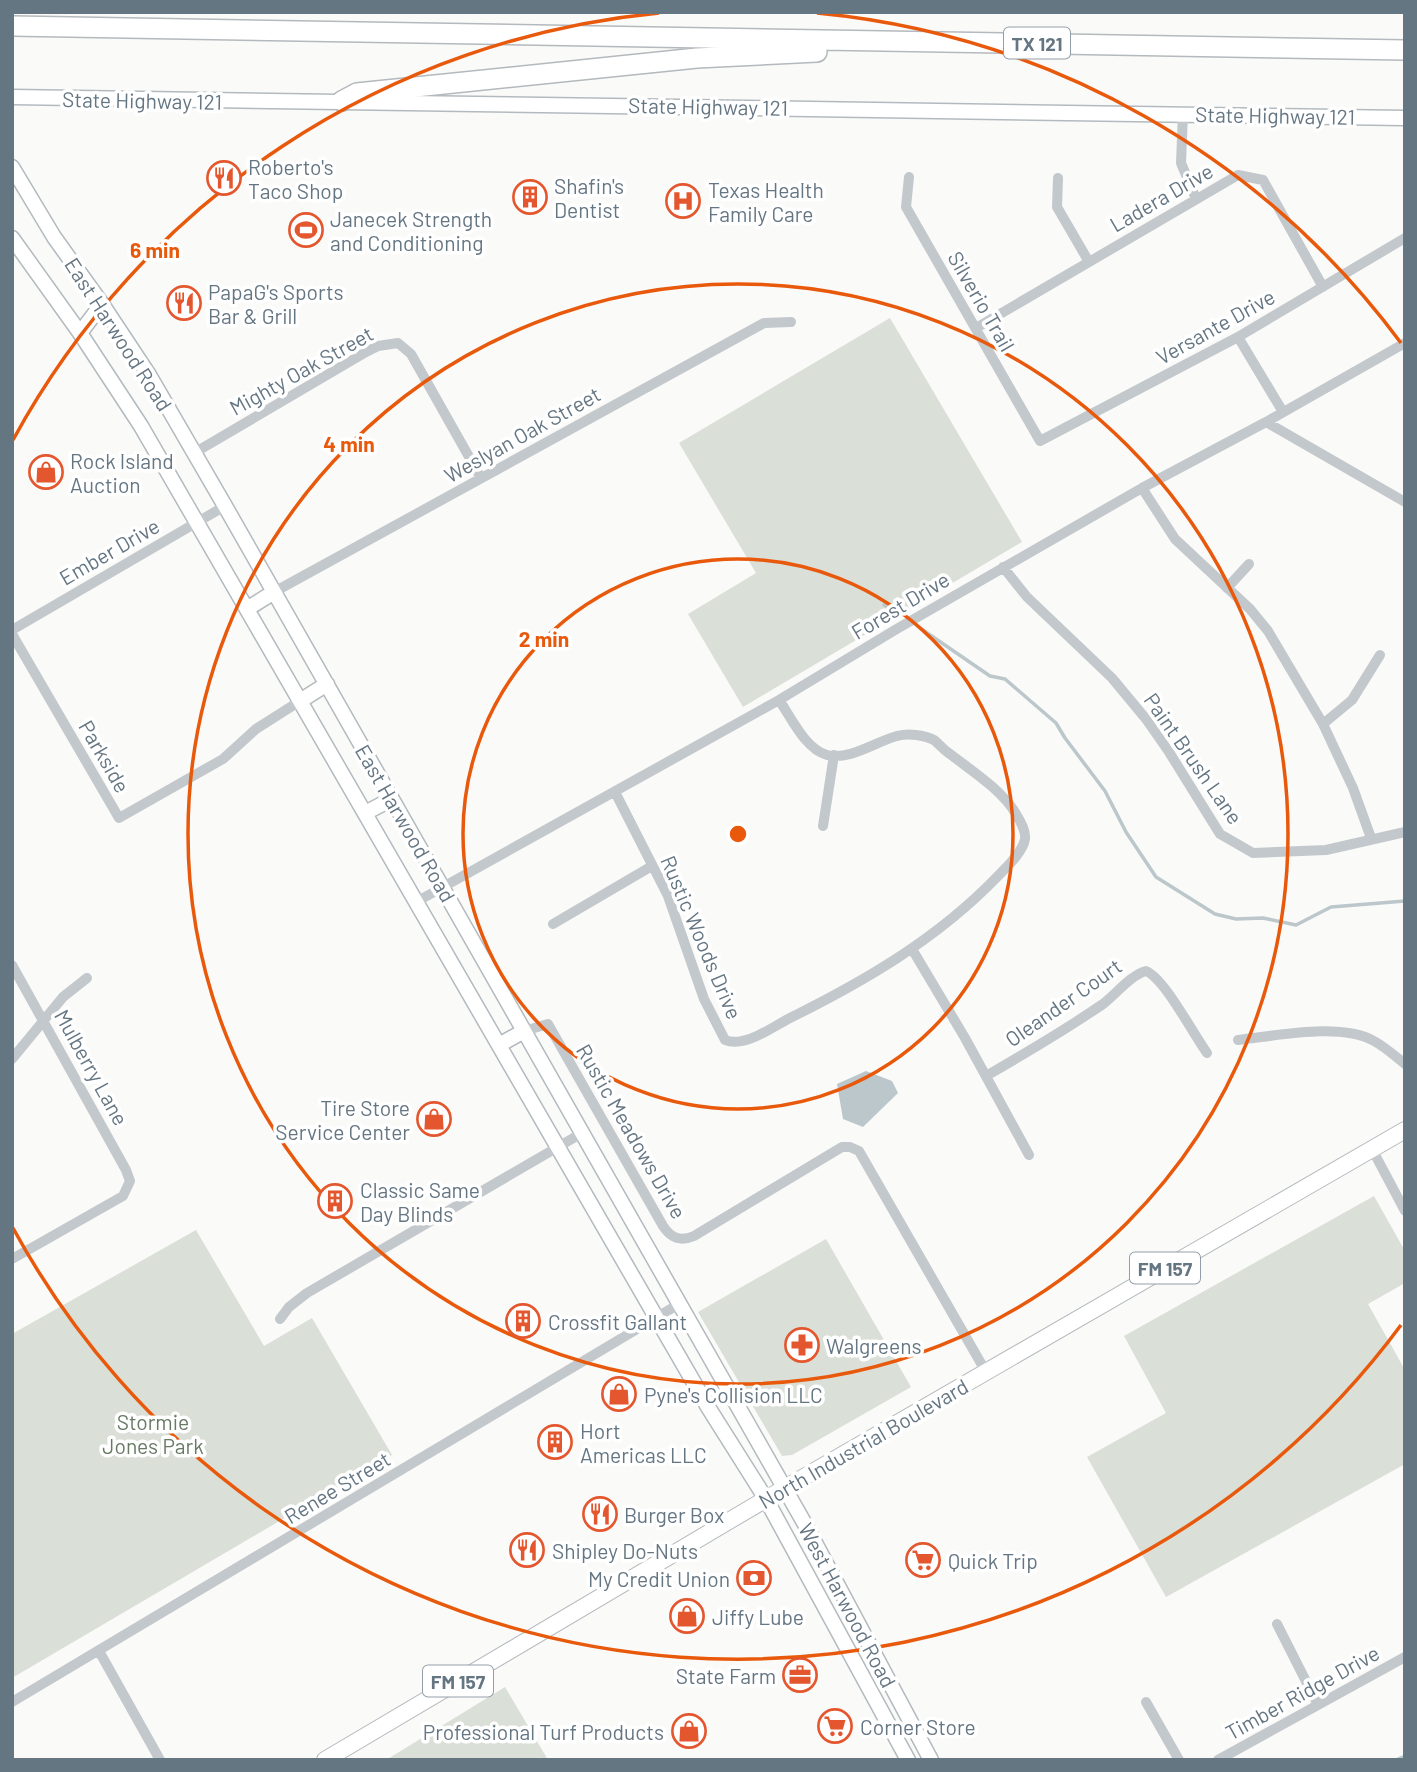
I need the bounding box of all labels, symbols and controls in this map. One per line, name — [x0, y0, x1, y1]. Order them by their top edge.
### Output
road number: TX 121 — [1004, 28, 1070, 58]
street label: State Highway 121 — [62, 86, 222, 114]
street label: State Highway 121 — [628, 92, 788, 120]
street label: State Highway 121 — [1195, 101, 1355, 129]
place label: Roberto's Taco Shop — [248, 154, 343, 203]
street label: Ladera Drive — [1105, 158, 1217, 236]
restaurant icon: Roberto's Taco Shop — [205, 159, 243, 197]
place label: Shafin's Dentist — [554, 173, 624, 222]
place label: Texas Health Family Care — [708, 177, 824, 226]
building icon: Shafin's Dentist — [511, 178, 549, 216]
hospital icon: Texas Health Family Care — [664, 182, 702, 220]
place label: Janecek Strength and Conditioning — [330, 206, 492, 255]
sports icon: Janecek Strength and Conditioning — [287, 211, 325, 249]
text: 6 min — [130, 237, 180, 262]
street label: Silverio Trail — [943, 247, 1021, 355]
street label: East Harwood Road — [60, 253, 178, 415]
place label: PapaG's Sports Bar & Grill — [208, 279, 344, 328]
street label: Versante Drive — [1151, 283, 1279, 369]
restaurant icon: PapaG's Sports Bar & Grill — [165, 284, 203, 322]
street label: Mighty Oak Street — [225, 320, 377, 420]
street label: Weslyan Oak Street — [440, 381, 604, 487]
text: 4 min — [323, 431, 375, 456]
place label: Rock Island Auction — [70, 448, 174, 497]
shop icon: Rock Island Auction — [27, 453, 65, 491]
street label: Ember Drive — [55, 512, 163, 590]
street label: Forest Drive — [847, 566, 953, 644]
text: 2 min — [519, 626, 569, 651]
street label: Paint Brush Lane — [1139, 688, 1249, 828]
street label: Parkside — [74, 715, 136, 797]
street label: East Harwood Road — [351, 740, 461, 906]
centre of rings — [726, 822, 750, 846]
street label: Rustic Woods Drive — [656, 851, 748, 1023]
street label: Oleander Court — [1000, 953, 1126, 1051]
street label: Mulberry Lane — [50, 1005, 134, 1129]
street label: Rustic Meadows Drive — [572, 1039, 692, 1223]
place label: Tire Store Service Center — [275, 1095, 410, 1144]
shop icon: Tire Store Service Center — [415, 1100, 453, 1138]
place label: Classic Same Day Blinds — [360, 1177, 480, 1226]
building icon: Classic Same Day Blinds — [316, 1182, 354, 1220]
road number: FM 157 — [1130, 1252, 1200, 1284]
building icon: Crossfit Gallant — [504, 1302, 542, 1340]
place label: Crossfit Gallant — [548, 1309, 687, 1334]
pharmacy icon: Walgreens — [783, 1326, 821, 1364]
place label: Walgreens — [826, 1333, 922, 1358]
street label: North Industrial Boulevard — [754, 1373, 972, 1513]
shop icon: Pyne's Collision LLC — [600, 1375, 638, 1413]
place label: Pyne's Collision LLC — [644, 1382, 823, 1407]
park label: Stormie Jones Park — [102, 1409, 204, 1458]
place label: Hort Americas LLC — [580, 1418, 707, 1467]
building icon: Hort Americas LLC — [536, 1423, 574, 1461]
street label: Renee Street — [280, 1446, 394, 1528]
restaurant icon: Burger Box — [581, 1495, 619, 1533]
place label: Burger Box — [624, 1502, 724, 1527]
street label: West Harwood Road — [794, 1518, 902, 1692]
restaurant icon: Shipley Do-Nuts — [508, 1531, 546, 1569]
place label: Shipley Do-Nuts — [552, 1538, 698, 1563]
supermarket icon: Quick Trip — [904, 1541, 942, 1579]
place label: Quick Trip — [948, 1548, 1038, 1573]
bank icon: My Credit Union — [735, 1559, 773, 1597]
place label: My Credit Union — [588, 1566, 730, 1591]
shop icon: Jiffy Lube — [668, 1597, 706, 1635]
place label: Jiffy Lube — [712, 1604, 804, 1629]
street label: Timber Ridge Drive — [1221, 1639, 1383, 1745]
office icon: State Farm — [781, 1656, 819, 1694]
place label: State Farm — [676, 1663, 776, 1688]
road number: FM 157 — [423, 1666, 493, 1696]
supermarket icon: Corner Store — [816, 1707, 854, 1745]
shop icon: Professional Turf Products — [670, 1712, 708, 1750]
place label: Corner Store — [860, 1714, 976, 1739]
place label: Professional Turf Products — [423, 1719, 664, 1744]

